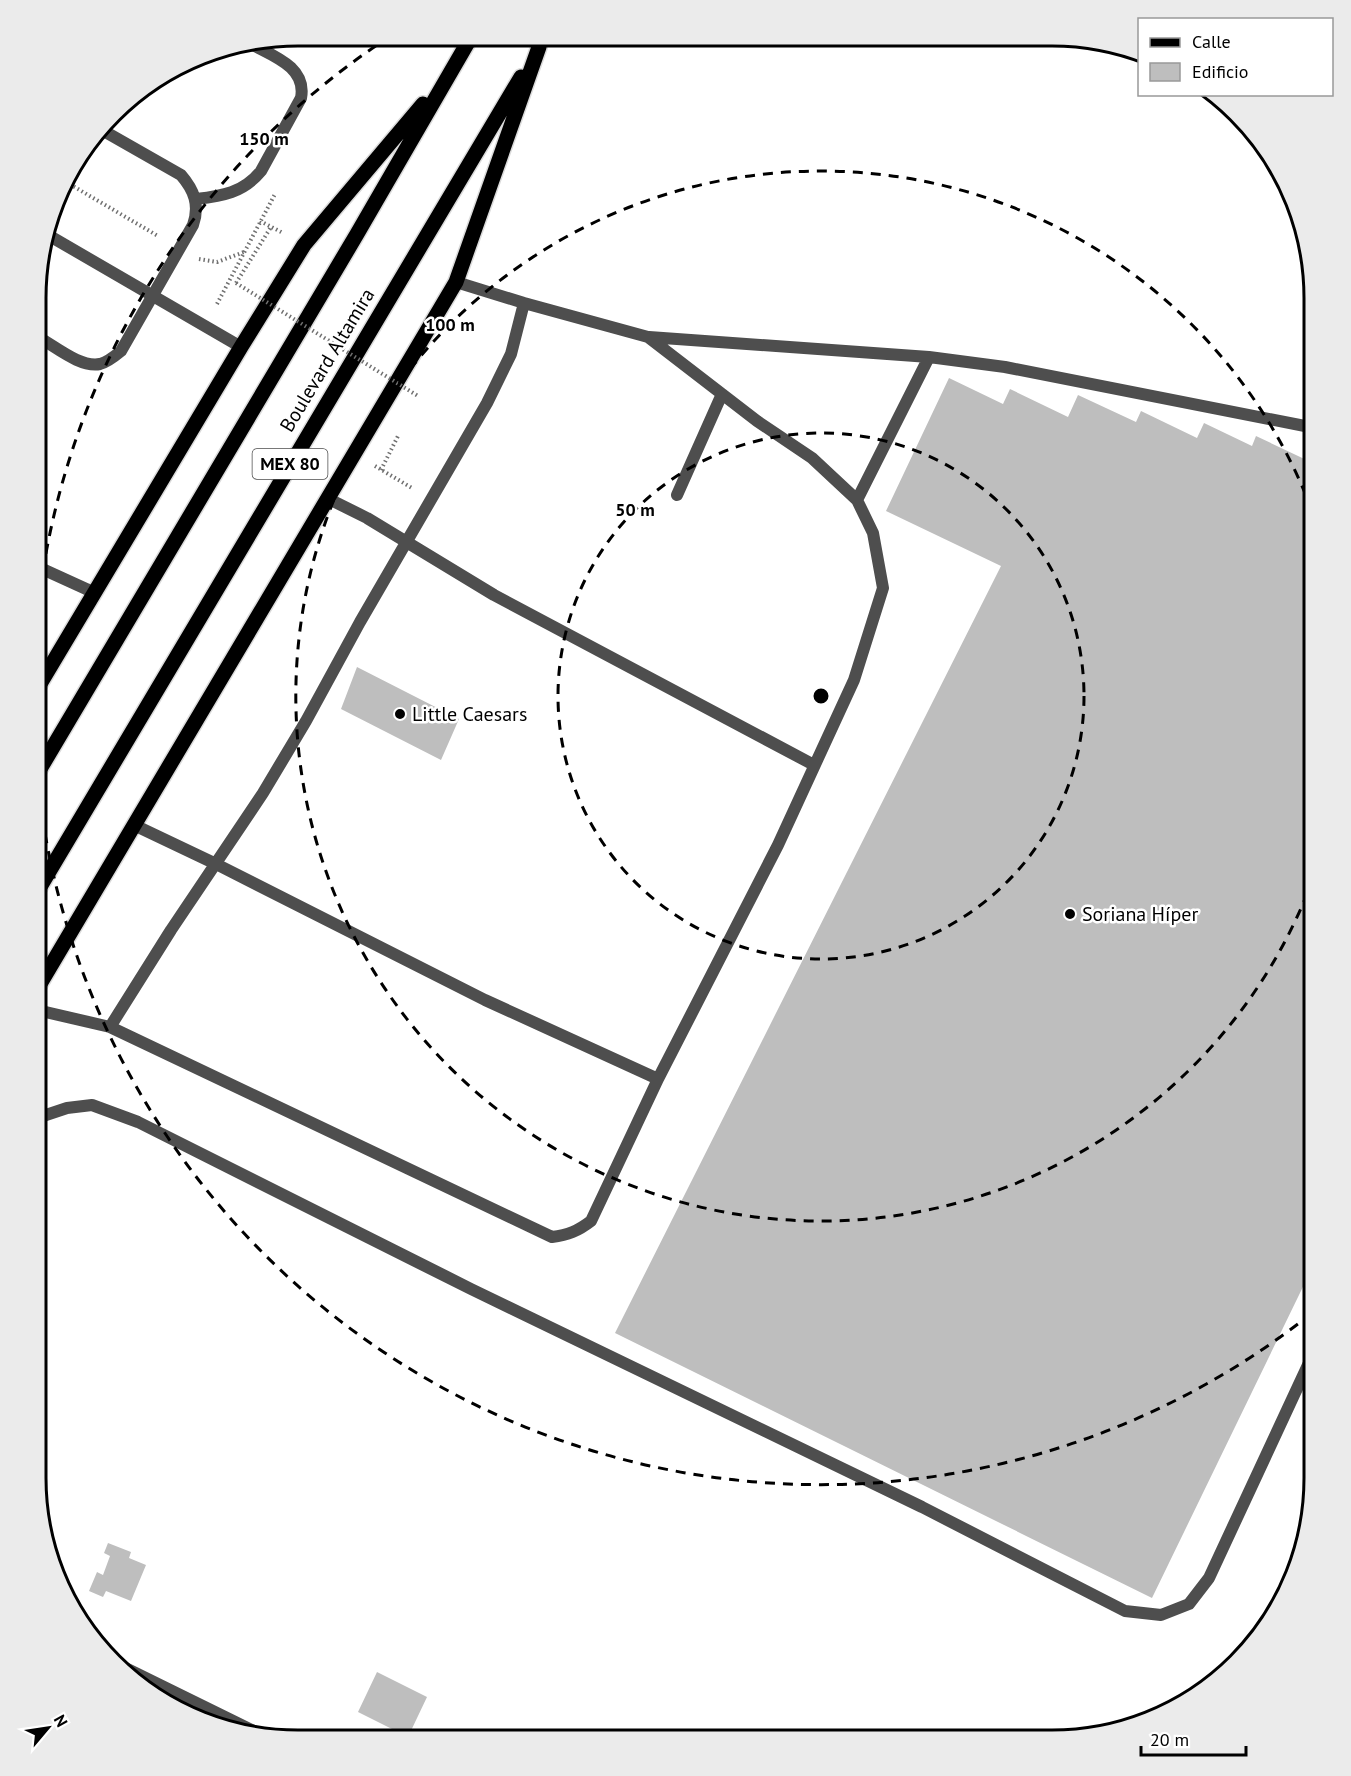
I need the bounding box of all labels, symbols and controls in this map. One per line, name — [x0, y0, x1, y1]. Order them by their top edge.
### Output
legend — [1138, 18, 1333, 96]
text: Calle — [1192, 30, 1231, 53]
text: Edificio — [1192, 60, 1248, 83]
text: 150 m — [239, 127, 289, 150]
street label: Boulevard Altamira — [274, 283, 380, 437]
text: 100 m — [425, 313, 475, 336]
road number: MEX 80 — [252, 449, 328, 479]
text: 50 m — [615, 498, 655, 521]
centre of rings — [811, 686, 831, 706]
place label: Little Caesars — [412, 701, 527, 727]
marker: Little Caesars — [393, 707, 407, 721]
place label: Soriana Híper — [1082, 901, 1198, 927]
marker: Soriana Híper — [1063, 907, 1077, 921]
north arrow — [18, 1698, 78, 1758]
text: N — [50, 1711, 72, 1730]
scale bar — [1141, 1719, 1246, 1757]
text: 20 m — [1150, 1728, 1189, 1751]

